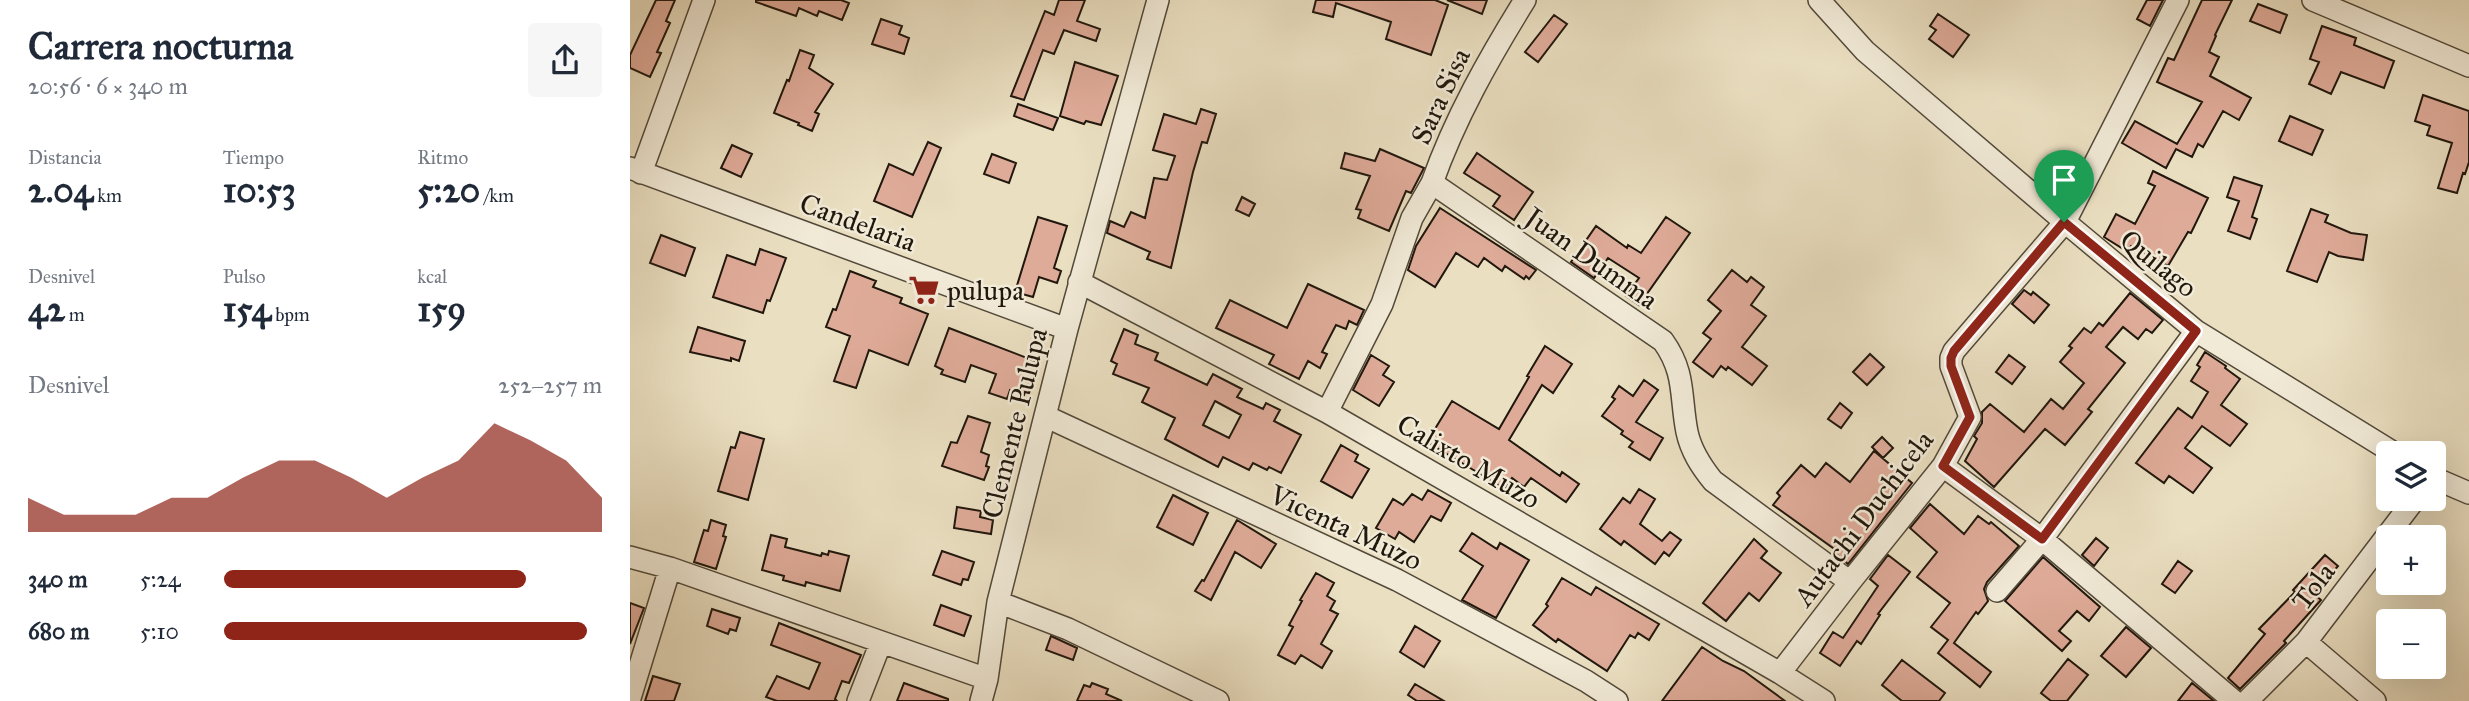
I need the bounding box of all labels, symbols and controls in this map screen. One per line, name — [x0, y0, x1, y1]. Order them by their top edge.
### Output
text: Carrera nocturna — [28, 23, 293, 69]
button: share — [528, 23, 602, 97]
street label: Sara Sisa — [1403, 42, 1478, 150]
text: 20:56 · 6 × 340 m — [28, 72, 188, 100]
text: Distancia — [28, 146, 101, 169]
text: Tiempo — [223, 146, 284, 169]
text: Ritmo — [417, 146, 468, 169]
pin — [2034, 150, 2094, 222]
icon: arrive — [2045, 161, 2083, 199]
text: 2.04 — [28, 169, 93, 212]
text: 10:53 — [223, 169, 296, 212]
text: 5:20 — [417, 169, 480, 212]
text: km — [93, 184, 122, 207]
text: /km — [480, 184, 514, 207]
street label: Candelaria — [795, 185, 921, 260]
street label: Juan Dumma — [1516, 198, 1665, 317]
street label: Quilago — [2113, 222, 2204, 305]
text: Desnivel — [28, 265, 95, 288]
text: Pulso — [223, 265, 265, 288]
text: kcal — [417, 265, 447, 288]
supermarket icon: pulupa — [907, 273, 941, 307]
place label: pulupa — [946, 273, 1024, 308]
text: 42 — [28, 288, 65, 331]
text: 154 — [223, 288, 271, 331]
text: 159 — [417, 288, 466, 331]
text: m — [65, 303, 85, 326]
text: bpm — [271, 303, 310, 326]
street label: Clemente Pulupa — [974, 324, 1055, 522]
text: Desnivel — [28, 371, 109, 399]
text: 252–257 m — [498, 371, 602, 399]
street label: Calixto Muzo — [1391, 406, 1547, 517]
street label: Autachi Duchicela — [1785, 423, 1941, 614]
map controls — [2376, 441, 2446, 679]
button: layers — [2376, 441, 2446, 511]
street label: Vicenta Muzo — [1263, 476, 1428, 578]
button: + — [2376, 525, 2446, 595]
street label: Tola — [2284, 555, 2343, 617]
text: 340 m — [28, 565, 88, 593]
text: 5:24 — [140, 565, 181, 593]
button: − — [2376, 609, 2446, 679]
text: 680 m — [28, 617, 90, 645]
text: 5:10 — [140, 617, 179, 645]

